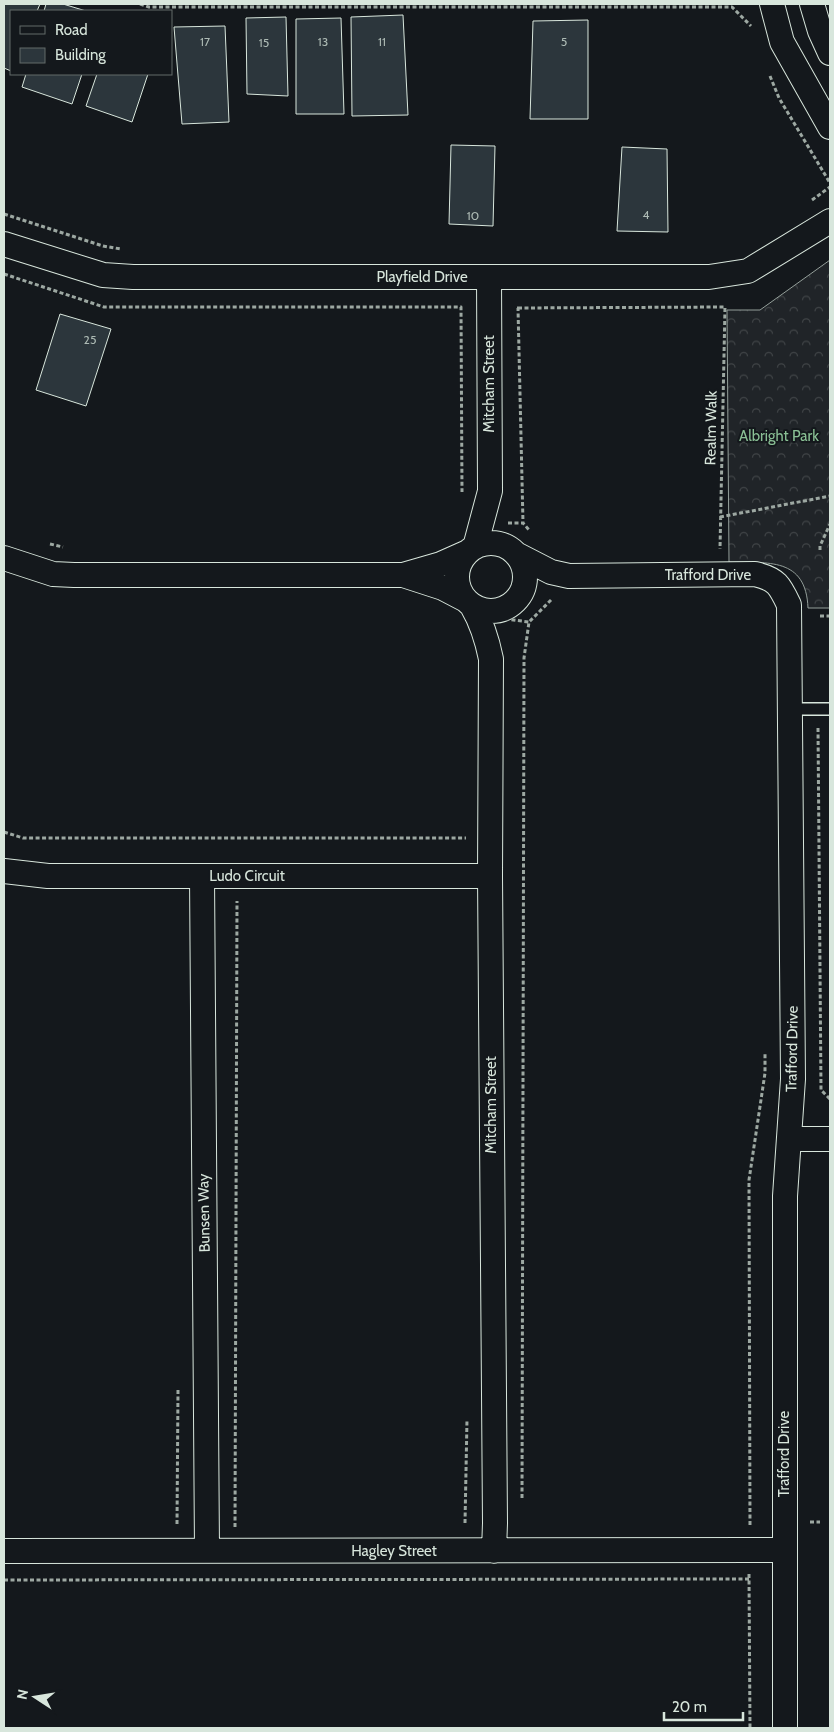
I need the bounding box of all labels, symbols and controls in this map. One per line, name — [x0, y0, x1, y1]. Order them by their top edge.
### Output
legend — [10, 10, 172, 75]
text: Road — [55, 21, 88, 39]
house number: 17 — [200, 34, 210, 49]
house number: 13 — [318, 34, 328, 49]
house number: 11 — [378, 34, 386, 49]
house number: 5 — [561, 34, 567, 49]
house number: 15 — [259, 35, 269, 50]
text: Building — [55, 46, 106, 64]
house number: 4 — [643, 207, 650, 222]
house number: 10 — [467, 208, 479, 223]
street label: Playfield Drive — [376, 268, 468, 286]
house number: 25 — [84, 332, 96, 347]
street label: Mitcham Street — [480, 335, 498, 433]
street label: Realm Walk — [701, 390, 721, 466]
park label: Albright Park — [739, 427, 819, 445]
street label: Trafford Drive — [665, 566, 751, 584]
street label: Ludo Circuit — [209, 867, 285, 885]
street label: Trafford Drive — [782, 1005, 802, 1092]
street label: Mitcham Street — [482, 1056, 500, 1154]
street label: Bunsen Way — [194, 1173, 214, 1253]
street label: Trafford Drive — [775, 1411, 793, 1497]
street label: Hagley Street — [351, 1542, 437, 1560]
north arrow — [10, 1672, 60, 1722]
text: N — [12, 1688, 32, 1701]
scale bar — [664, 1690, 743, 1722]
text: 20 m — [672, 1698, 707, 1716]

